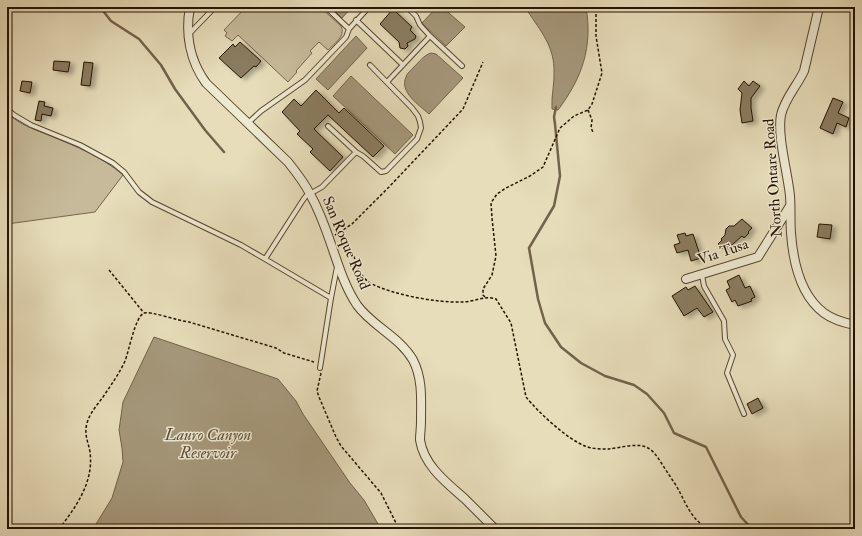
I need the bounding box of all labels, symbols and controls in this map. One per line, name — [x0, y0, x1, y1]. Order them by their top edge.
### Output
street label: North Ontare Road — [759, 117, 787, 238]
street label: San Roque Road — [318, 193, 374, 293]
street label: Via Tusa — [695, 234, 752, 270]
water label: Lauro Canyon Reservoir — [164, 425, 251, 463]

